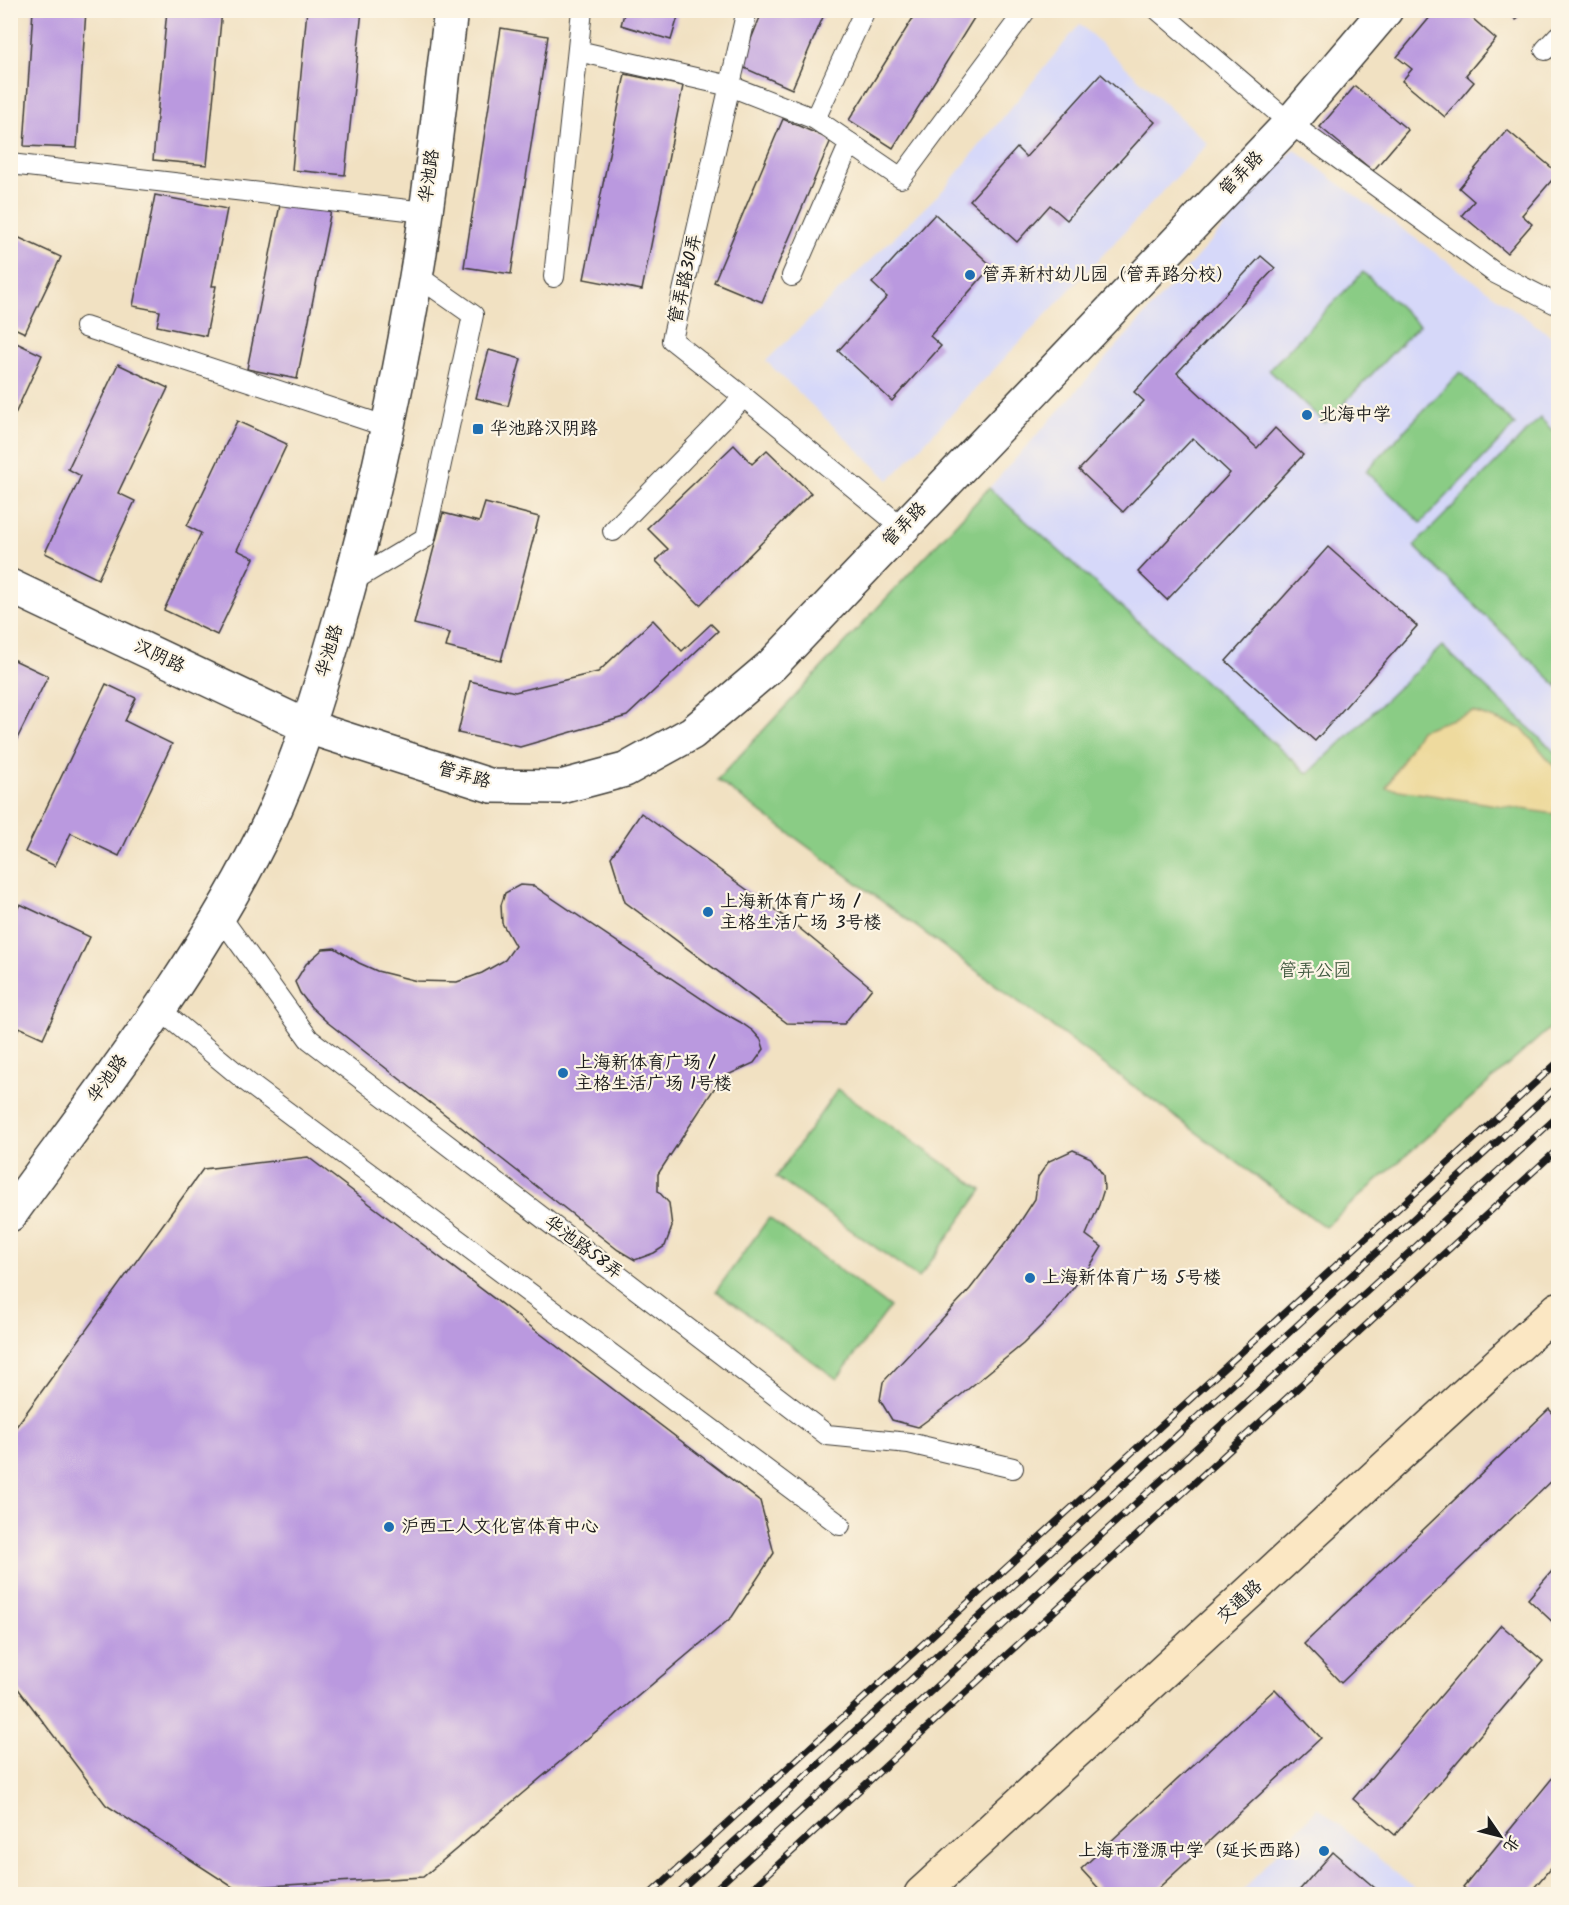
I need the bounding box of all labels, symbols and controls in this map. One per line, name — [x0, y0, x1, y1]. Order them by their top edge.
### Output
street label: 管弄路 — [1213, 145, 1271, 203]
street label: 华池路 — [412, 147, 448, 205]
street label: 管弄路30弄 — [662, 231, 710, 327]
place label: 管弄新村幼儿园（管弄路分校） — [982, 261, 1234, 290]
marker: 管弄新村幼儿园（管弄路分校） — [963, 268, 977, 282]
place label: 北海中学 — [1319, 401, 1391, 430]
marker: 北海中学 — [1300, 408, 1314, 422]
place label: 华池路汉阴路 — [490, 415, 598, 444]
marker: 华池路汉阴路 — [471, 422, 485, 436]
street label: 管弄路 — [876, 496, 934, 554]
street label: 华池路 — [308, 621, 352, 681]
street label: 汉阴路 — [128, 632, 190, 682]
street label: 管弄路 — [434, 755, 494, 797]
place label: 上海新体育广场 / 主格生活广场 3号楼 — [720, 888, 882, 938]
marker: 上海新体育广场 / 主格生活广场 3号楼 — [701, 905, 715, 919]
park label: 管弄公园 — [1279, 957, 1351, 986]
street label: 华池路 — [80, 1049, 136, 1109]
place label: 上海新体育广场 / 主格生活广场 1号楼 — [575, 1049, 732, 1099]
marker: 上海新体育广场 / 主格生活广场 1号楼 — [556, 1066, 570, 1080]
street label: 华池路58弄 — [537, 1209, 629, 1287]
place label: 上海新体育广场 5号楼 — [1042, 1264, 1221, 1293]
marker: 上海新体育广场 5号楼 — [1023, 1271, 1037, 1285]
place label: 沪西工人文化宫体育中心 — [401, 1513, 599, 1542]
marker: 沪西工人文化宫体育中心 — [382, 1520, 396, 1534]
street label: 交通路 — [1210, 1573, 1270, 1631]
north arrow — [1470, 1806, 1530, 1866]
text: 北 — [1496, 1830, 1526, 1857]
place label: 上海市澄源中学（延长西路） — [1078, 1837, 1312, 1866]
marker: 上海市澄源中学（延长西路） — [1317, 1844, 1331, 1858]

